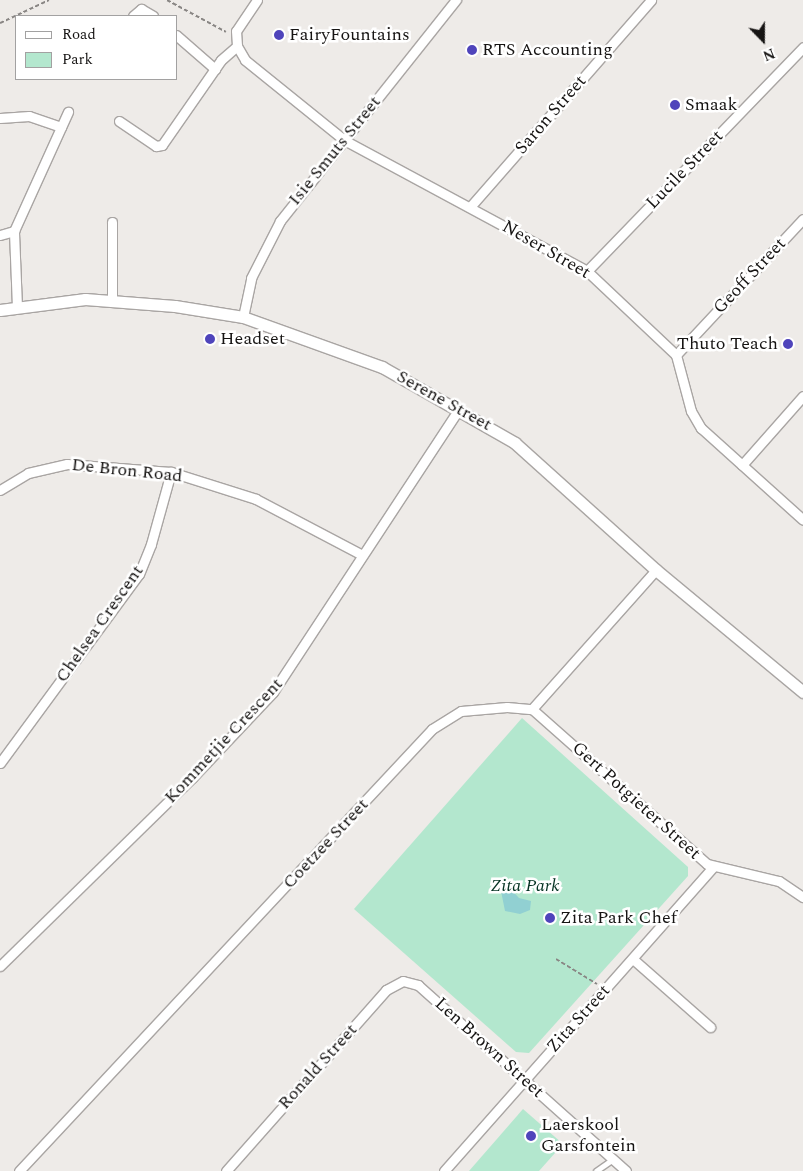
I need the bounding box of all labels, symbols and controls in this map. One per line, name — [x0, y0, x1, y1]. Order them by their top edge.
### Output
legend — [15, 15, 178, 80]
north arrow — [738, 15, 788, 65]
text: Road — [62, 23, 96, 46]
place label: FairyFountains — [289, 24, 410, 46]
marker: FairyFountains — [273, 29, 285, 41]
place label: RTS Accounting — [482, 39, 613, 61]
text: N — [760, 42, 778, 66]
marker: RTS Accounting — [466, 44, 478, 56]
text: Park — [62, 48, 93, 71]
street label: Saron Street — [511, 71, 591, 159]
street label: Isie Smuts Street — [284, 92, 386, 210]
place label: Smaak — [685, 94, 738, 116]
marker: Smaak — [669, 99, 681, 111]
street label: Lucile Street — [642, 126, 728, 214]
street label: Neser Street — [498, 216, 594, 284]
street label: Geoff Street — [709, 233, 791, 319]
place label: Headset — [220, 328, 285, 350]
marker: Headset — [204, 333, 216, 345]
place label: Thuto Teach — [677, 333, 778, 355]
marker: Thuto Teach — [782, 338, 794, 350]
street label: Serene Street — [393, 366, 495, 436]
street label: De Bron Road — [70, 454, 184, 488]
street label: Chelsea Crescent — [51, 561, 149, 687]
street label: Kommetjie Crescent — [160, 674, 288, 808]
street label: Gert Potgieter Street — [567, 737, 705, 865]
street label: Coetzee Street — [279, 794, 373, 894]
park label: Zita Park — [490, 875, 560, 897]
place label: Zita Park Chef — [560, 907, 677, 929]
marker: Zita Park Chef — [544, 912, 556, 924]
street label: Zita Street — [543, 980, 615, 1058]
street label: Len Brown Street — [430, 993, 548, 1103]
street label: Ronald Street — [274, 1020, 362, 1114]
place label: Laerskool Garsfontein — [541, 1115, 636, 1158]
marker: Laerskool Garsfontein — [525, 1130, 537, 1142]

